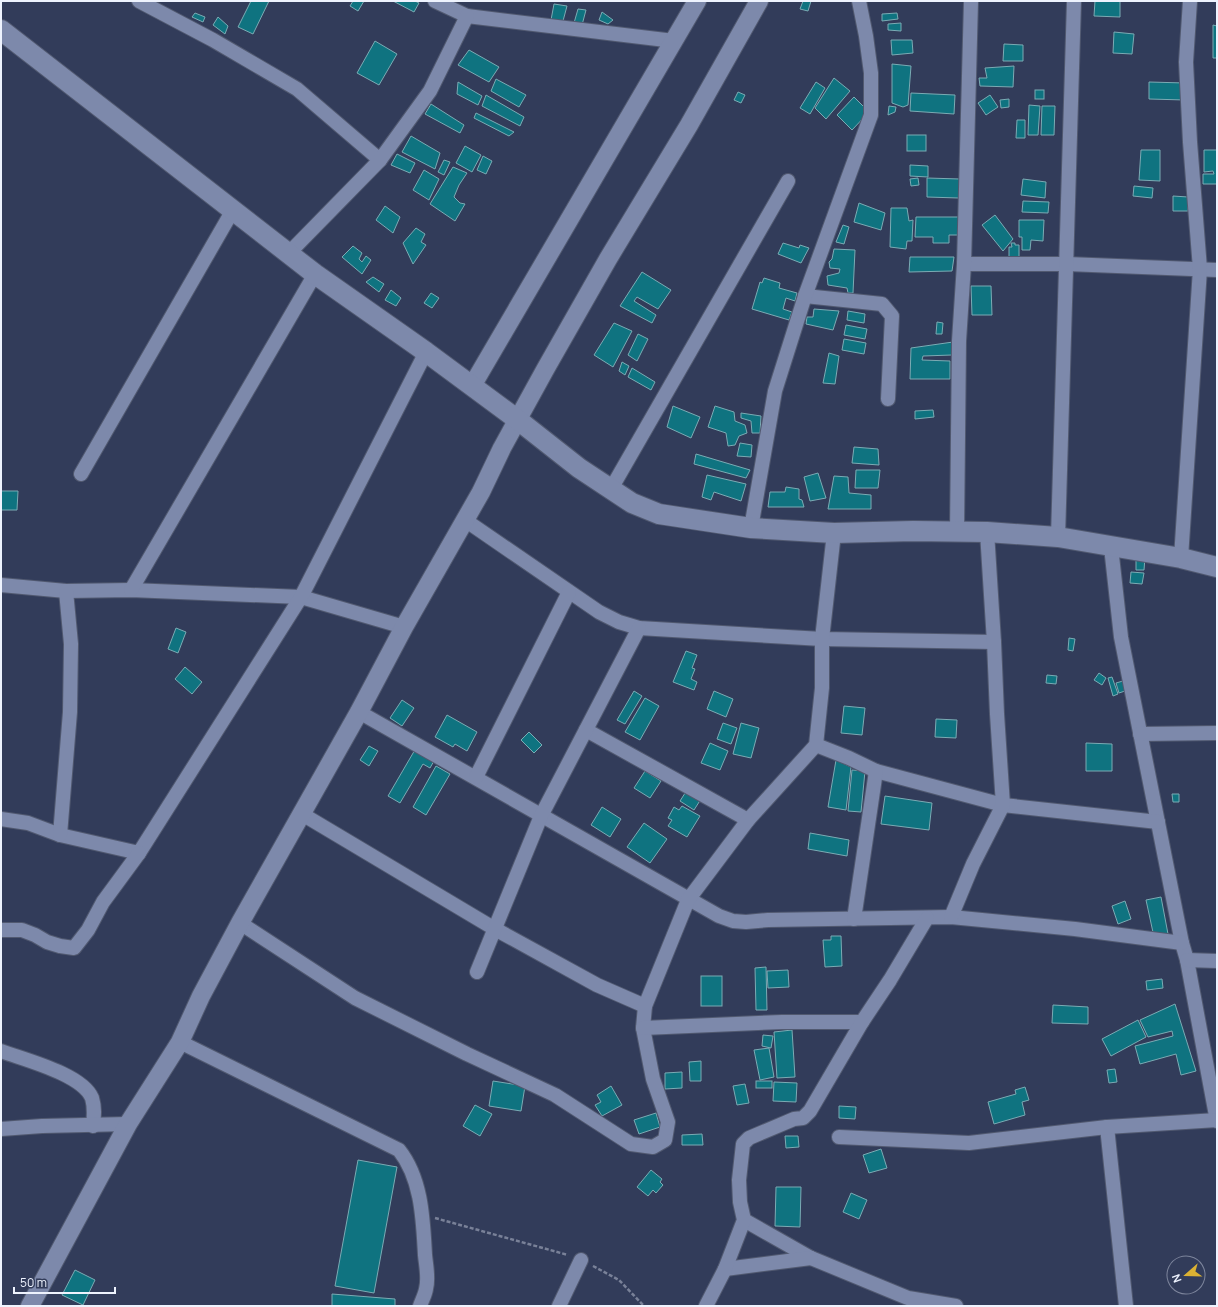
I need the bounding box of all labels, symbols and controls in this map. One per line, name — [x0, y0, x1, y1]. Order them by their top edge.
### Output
north arrow — [1166, 1255, 1206, 1295]
scale bar — [14, 1269, 115, 1295]
text: N — [1168, 1272, 1185, 1285]
text: 50 m — [20, 1274, 47, 1291]

